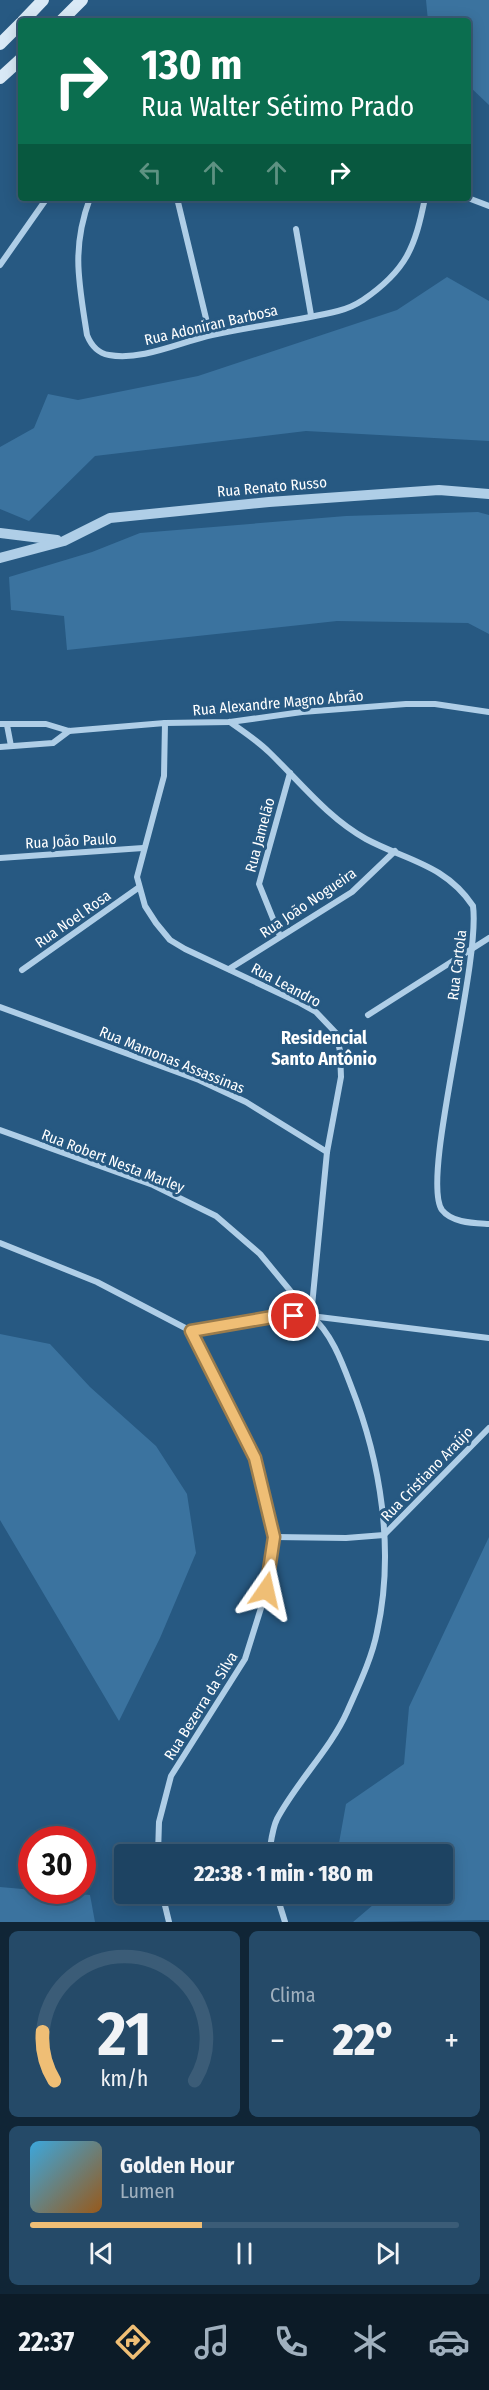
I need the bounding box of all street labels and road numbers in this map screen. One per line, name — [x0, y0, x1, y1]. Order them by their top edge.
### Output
street label: Rua Adoniran Barbosa — [143, 301, 279, 349]
street label: Rua Renato Russo — [216, 473, 328, 501]
street label: Rua Alexandre Magno Abrão — [192, 687, 364, 719]
street label: Rua Jamelão — [241, 796, 279, 874]
street label: Rua João Paulo — [25, 830, 117, 852]
street label: Rua João Nogueira — [256, 864, 360, 942]
street label: Rua Noel Rosa — [32, 886, 114, 952]
street label: Rua Cartola — [444, 929, 470, 1001]
street label: Rua Leandro — [248, 959, 324, 1011]
street label: Rua Mamonas Assassinas — [97, 1023, 247, 1097]
street label: Rua Robert Nesta Marley — [39, 1125, 187, 1197]
street label: Rua Cristiano Araújo — [377, 1423, 477, 1525]
street label: Rua Bezerra da Silva — [160, 1649, 242, 1763]

